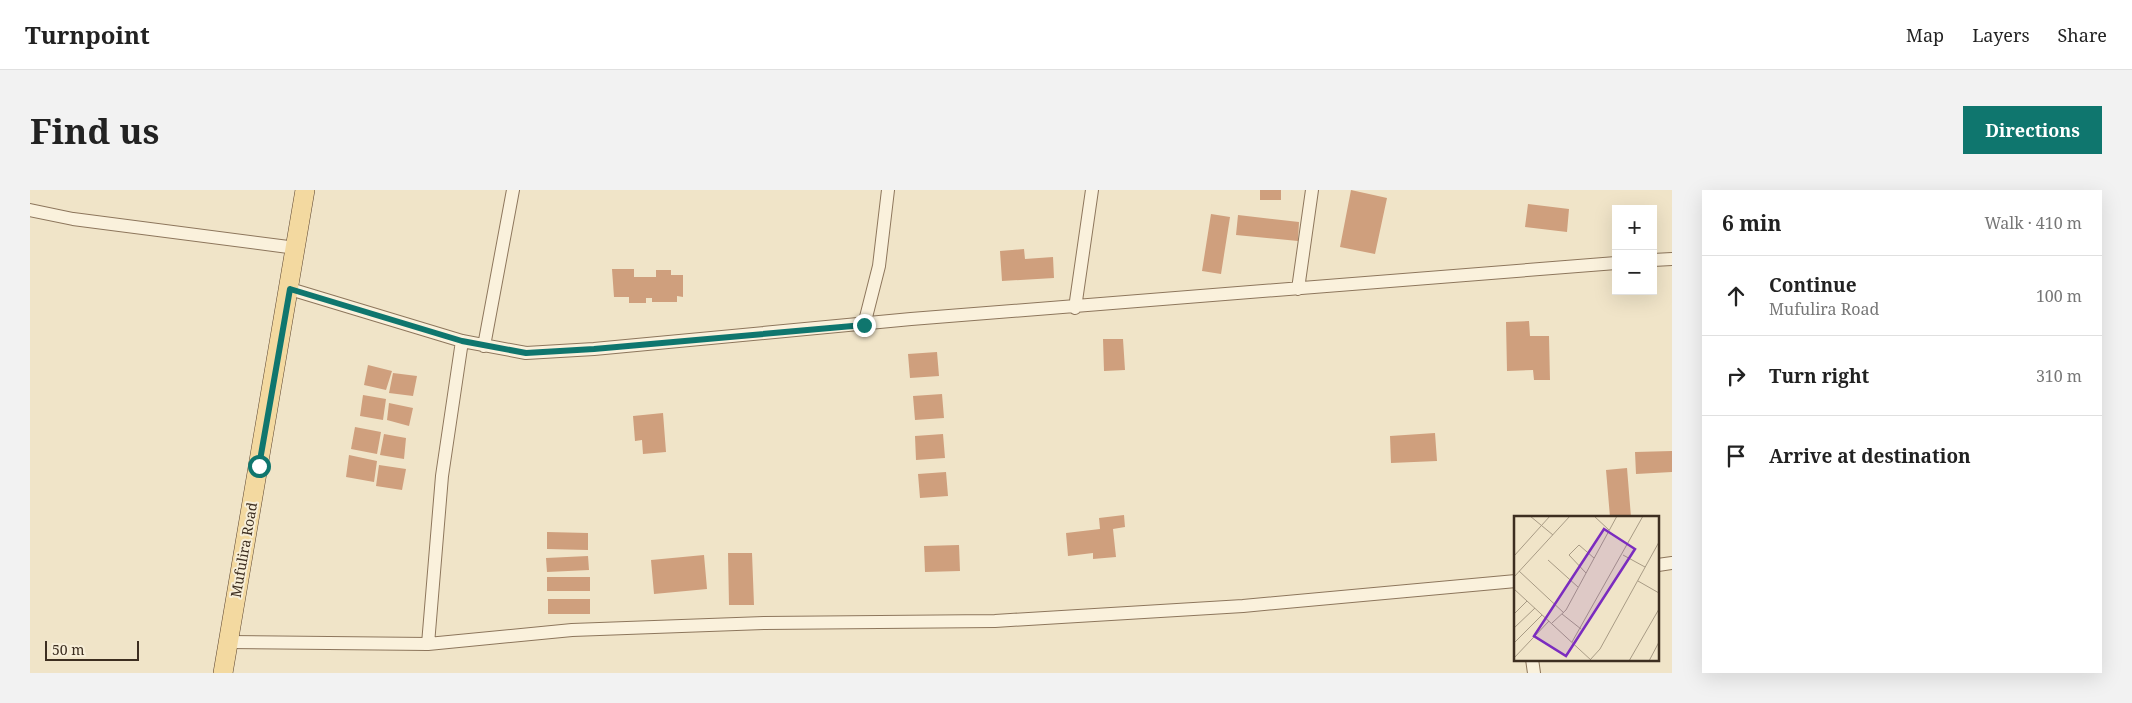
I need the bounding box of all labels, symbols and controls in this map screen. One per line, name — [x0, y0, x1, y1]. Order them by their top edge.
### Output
text: Turnpoint — [25, 18, 150, 51]
text: Map — [1906, 23, 1944, 47]
text: Layers — [1972, 23, 2030, 47]
text: Share — [2058, 23, 2107, 47]
button: Directions — [1963, 106, 2102, 154]
text: Find us — [30, 107, 159, 154]
map controls — [1612, 205, 1657, 295]
button: + — [1612, 205, 1657, 250]
text: 6 min — [1722, 209, 1781, 237]
text: Walk · 410 m — [1985, 212, 2082, 234]
button: − — [1612, 250, 1657, 295]
text: Continue — [1769, 272, 1857, 298]
icon: ahead — [1722, 282, 1750, 310]
text: 100 m — [2036, 285, 2082, 307]
text: Mufulira Road — [1769, 298, 1879, 320]
route end — [853, 314, 876, 337]
icon: right — [1722, 362, 1750, 390]
text: Turn right — [1769, 363, 1869, 389]
text: 310 m — [2036, 365, 2082, 387]
icon: arrive — [1722, 442, 1750, 470]
text: Arrive at destination — [1769, 443, 1971, 469]
route start — [248, 455, 271, 478]
street label: Mufulira Road — [226, 500, 261, 599]
inset map — [1514, 516, 1660, 660]
scale bar — [45, 638, 139, 661]
text: 50 m — [52, 640, 85, 659]

